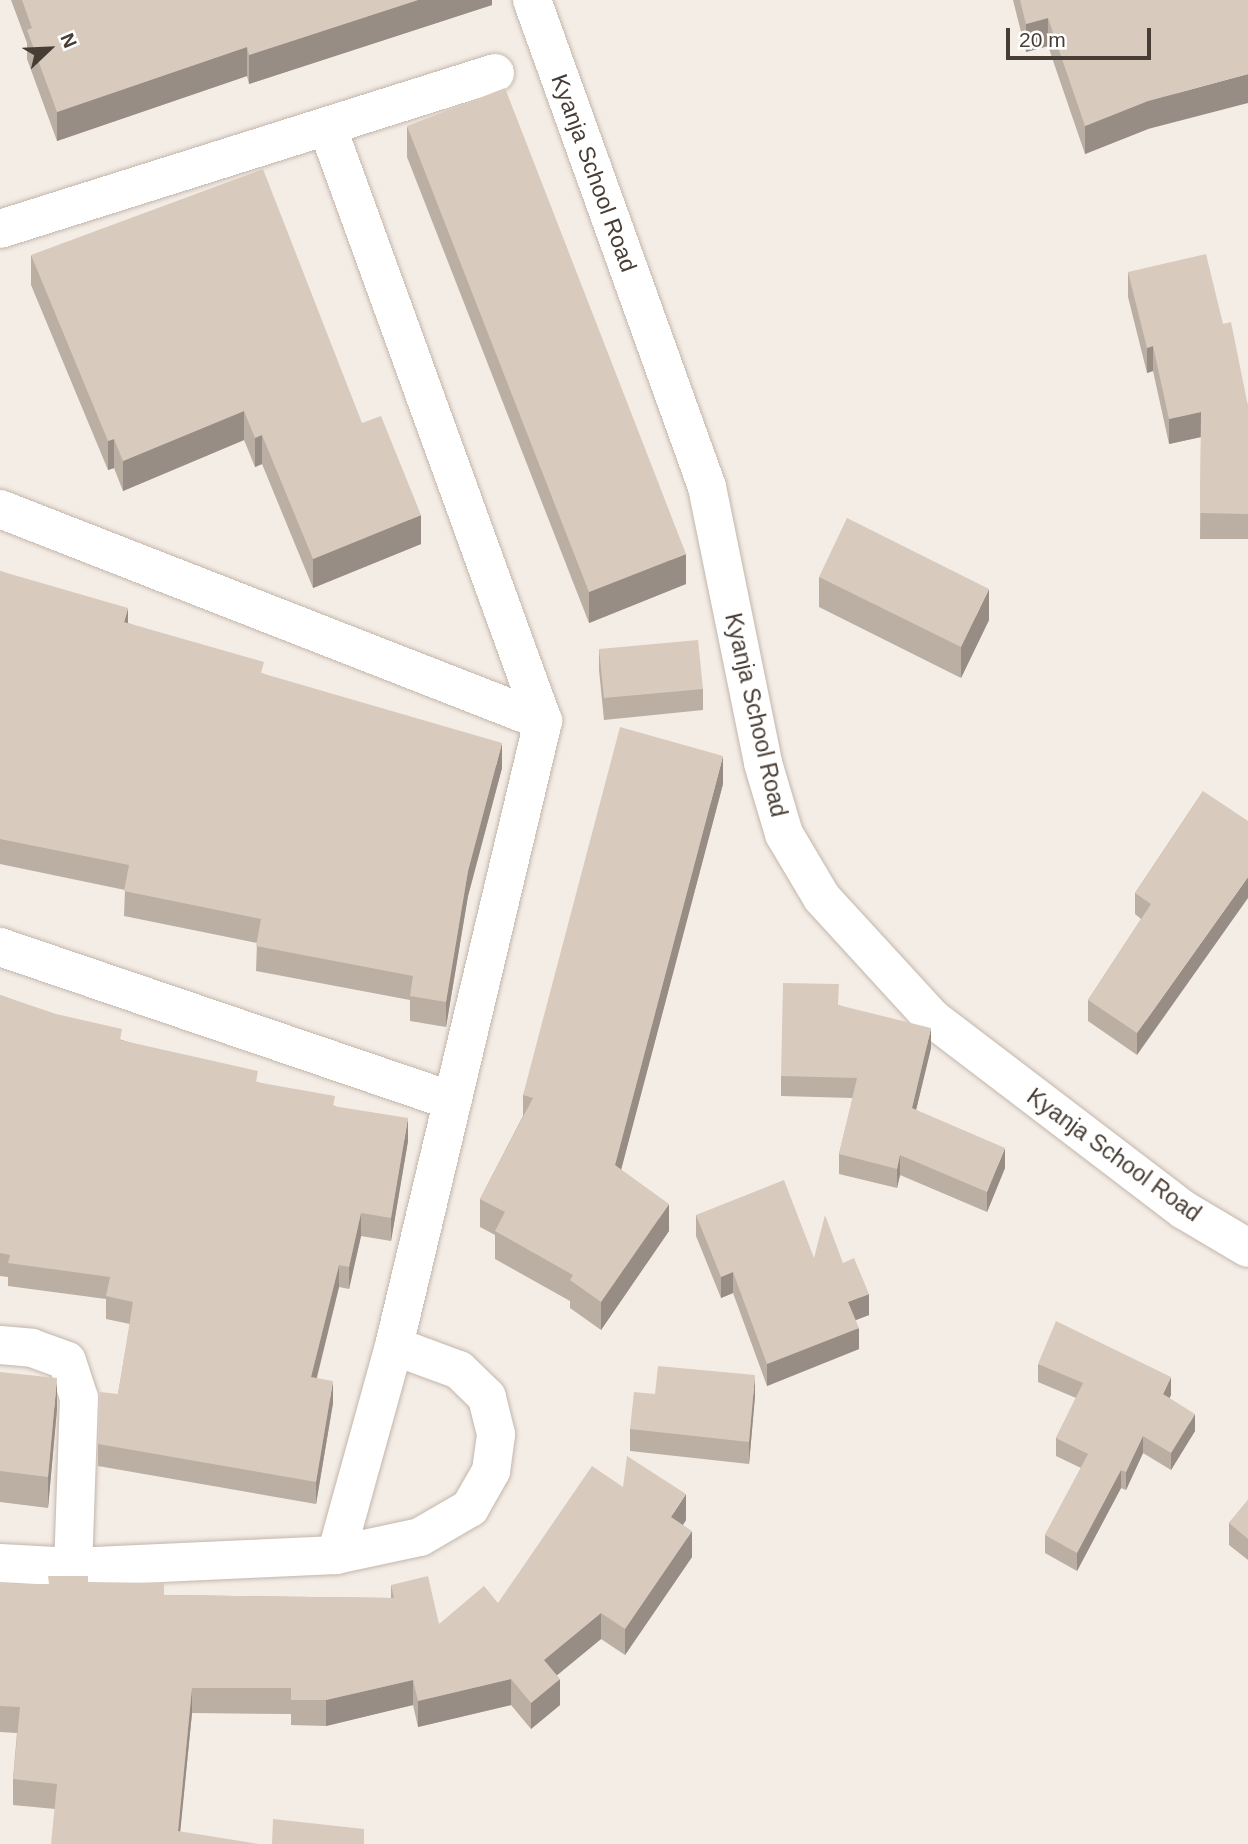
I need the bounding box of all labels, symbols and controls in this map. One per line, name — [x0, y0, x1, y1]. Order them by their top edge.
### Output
north arrow — [14, 14, 84, 84]
scale bar — [1010, 14, 1155, 58]
text: 20 m — [1019, 28, 1066, 51]
text: N — [56, 30, 81, 51]
street label: Kyanja School Road — [545, 70, 643, 276]
street label: Kyanja School Road — [719, 610, 793, 820]
street label: Kyanja School Road — [1022, 1083, 1206, 1227]

